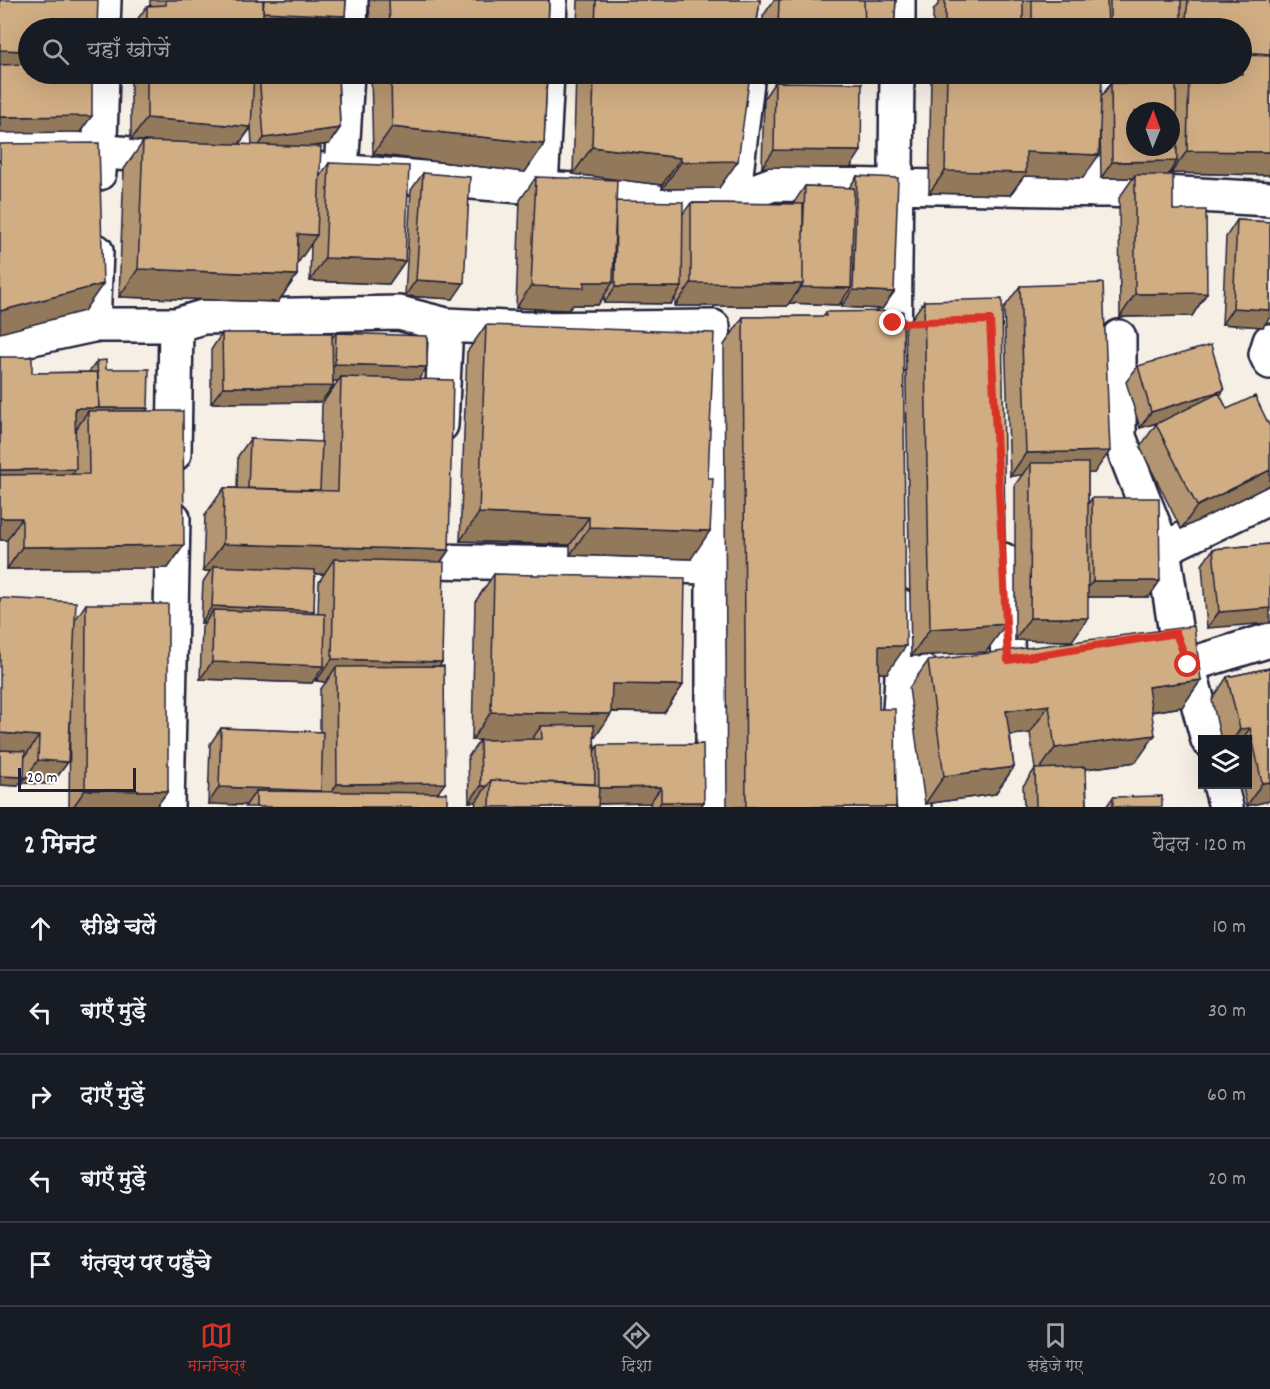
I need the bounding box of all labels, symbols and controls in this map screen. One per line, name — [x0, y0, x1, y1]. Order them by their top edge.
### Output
search box — [18, 18, 1252, 84]
icon: search — [39, 35, 72, 68]
text: यहाँ खोजें — [87, 36, 170, 67]
north arrow — [1126, 102, 1180, 156]
route end — [879, 309, 905, 335]
route start — [1174, 651, 1200, 677]
map controls — [1198, 735, 1252, 789]
button: layers — [1198, 735, 1252, 789]
scale bar — [18, 765, 136, 792]
text: 20 m — [27, 767, 57, 790]
text: 2 मिनट — [24, 828, 96, 865]
text: पैदल · 120 m — [1153, 832, 1246, 860]
icon: ahead — [24, 912, 57, 945]
text: सीधे चलें — [81, 913, 156, 944]
text: 10 m — [1212, 914, 1246, 942]
icon: left — [24, 996, 57, 1029]
text: बाएँ मुड़ें — [81, 997, 146, 1028]
text: 30 m — [1208, 998, 1246, 1026]
icon: right — [24, 1080, 57, 1113]
text: दाएँ मुड़ें — [81, 1081, 145, 1112]
text: 60 m — [1207, 1082, 1246, 1110]
icon: left — [24, 1164, 57, 1197]
text: बाएँ मुड़ें — [81, 1165, 146, 1196]
text: 20 m — [1208, 1166, 1246, 1194]
icon: arrive — [24, 1248, 57, 1281]
text: गंतव्य पर पहुँचे — [81, 1249, 211, 1280]
tab: मानचित्र — [187, 1319, 246, 1378]
tab: दिशा — [620, 1319, 653, 1378]
tab: सहेजे गए — [1028, 1319, 1083, 1378]

